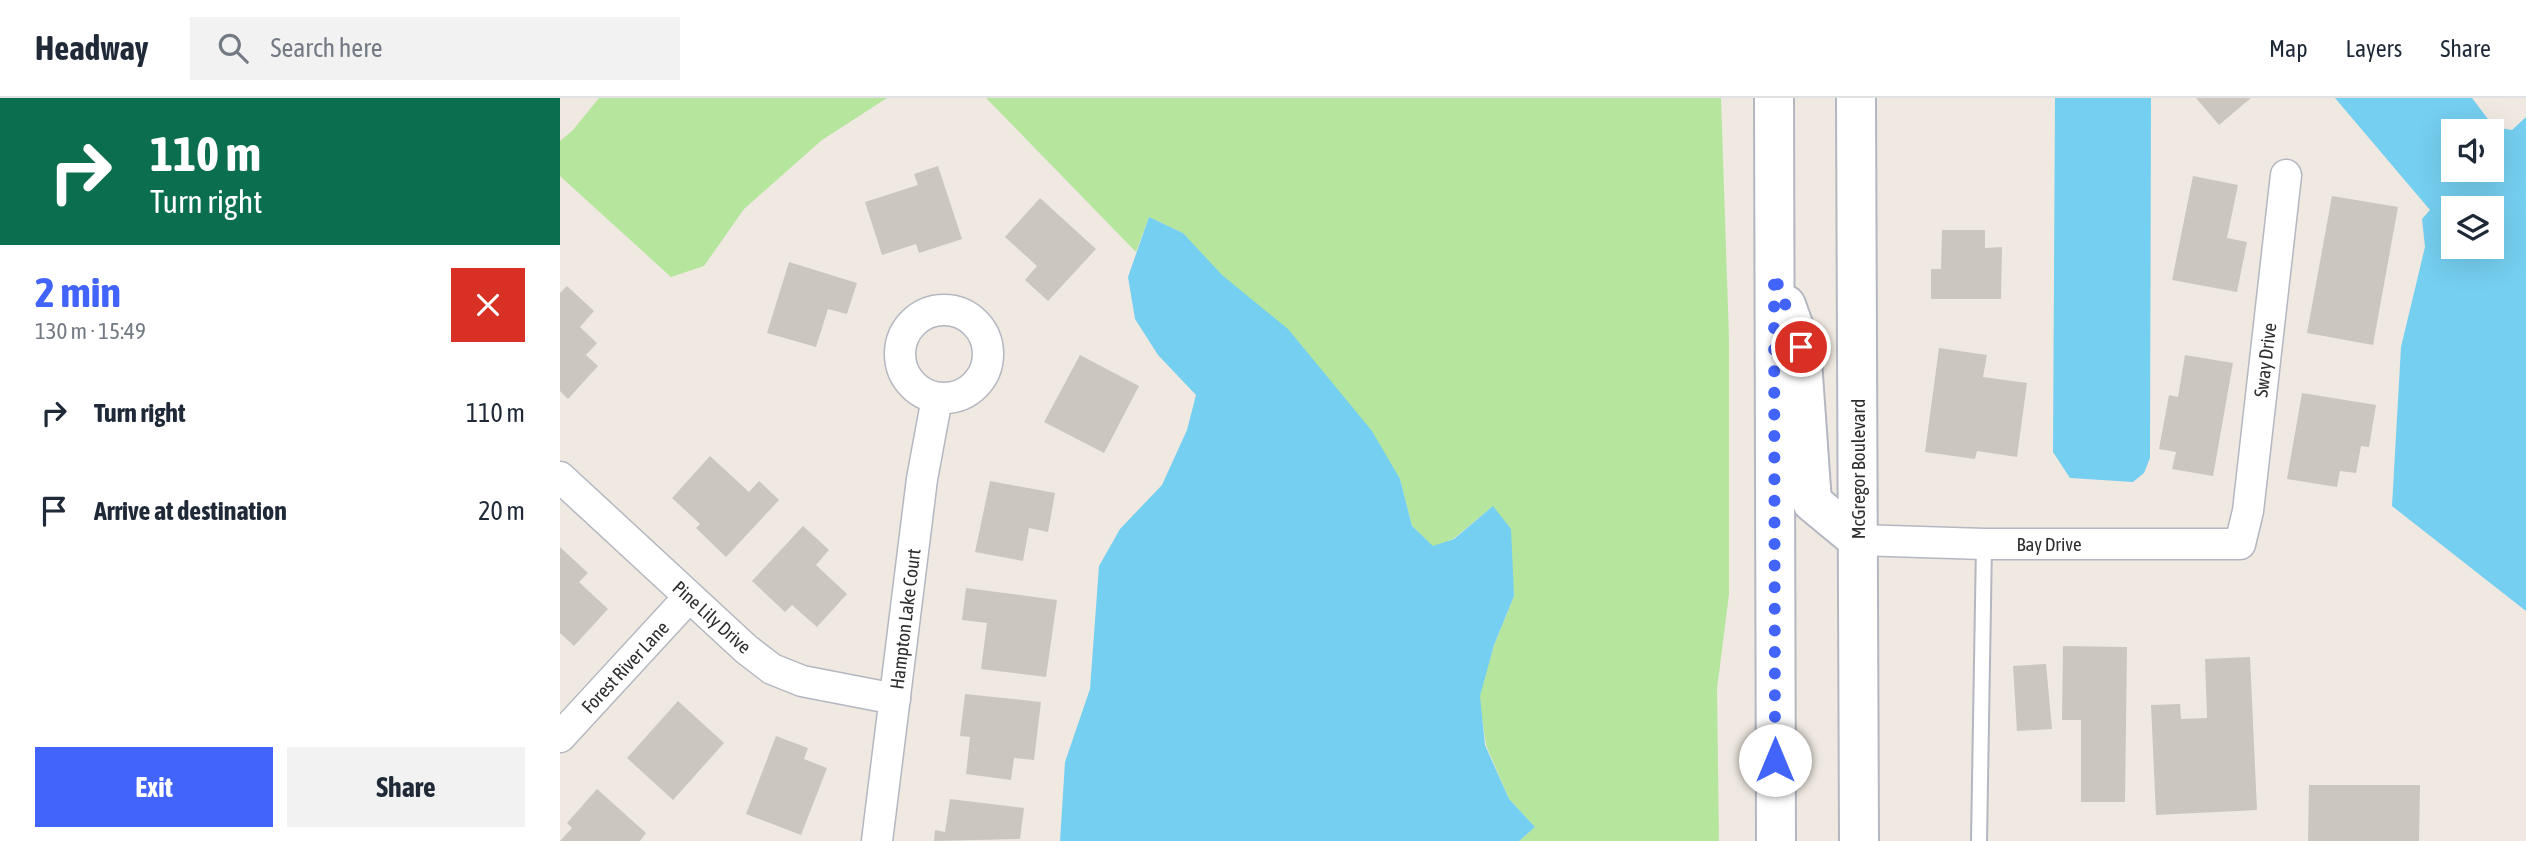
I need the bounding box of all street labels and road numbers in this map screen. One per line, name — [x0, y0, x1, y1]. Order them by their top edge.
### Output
street label: Sway Drive — [2250, 321, 2280, 399]
street label: McGregor Boulevard — [1847, 399, 1869, 539]
street label: Bay Drive — [2016, 533, 2082, 555]
street label: Hampton Lake Court — [885, 547, 925, 691]
street label: Pine Lily Drive — [668, 576, 756, 658]
street label: Forest River Lane — [577, 616, 673, 718]

